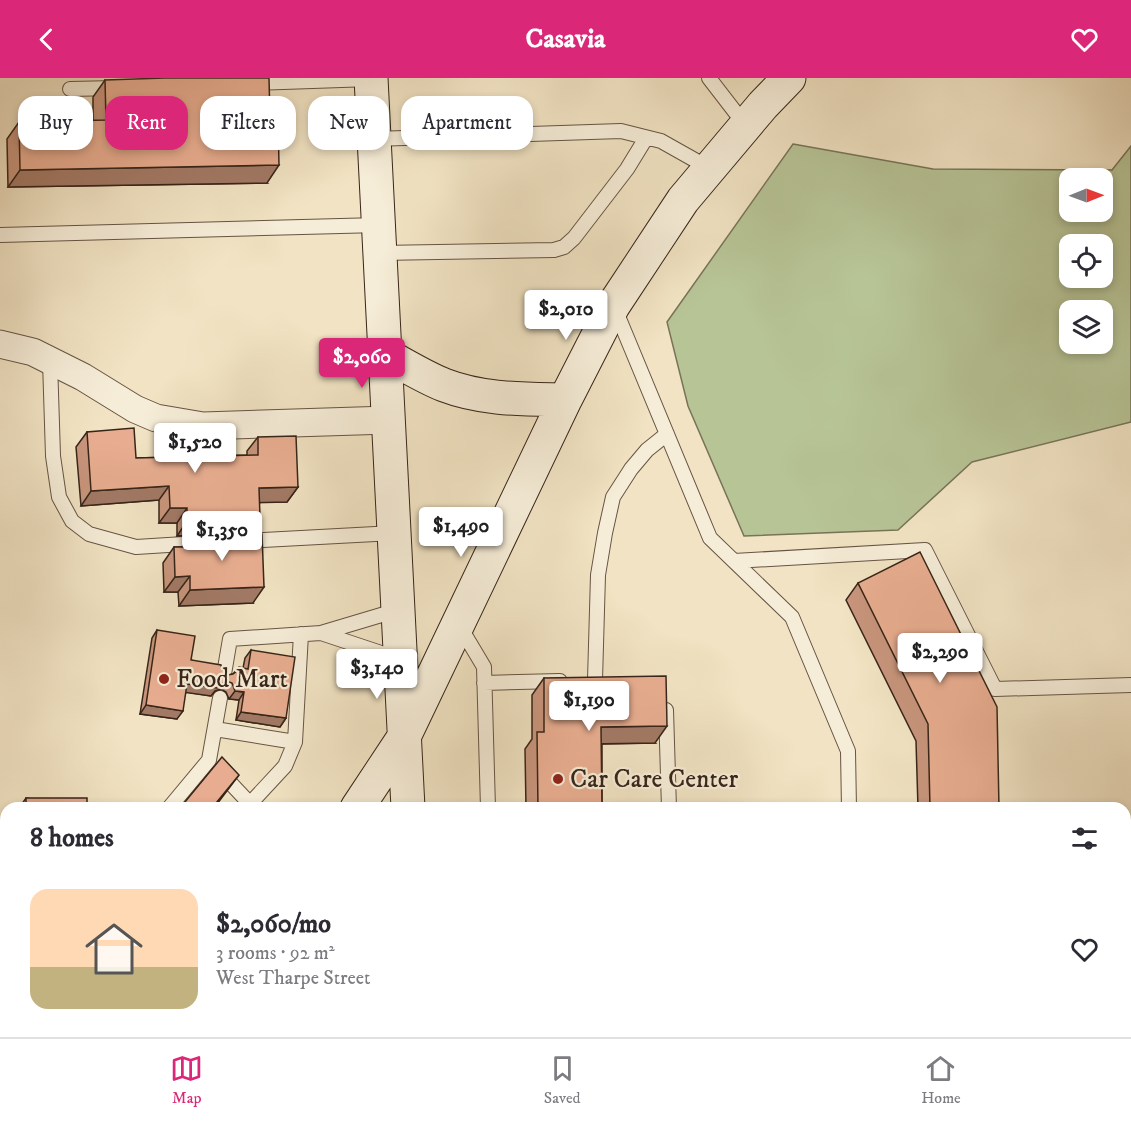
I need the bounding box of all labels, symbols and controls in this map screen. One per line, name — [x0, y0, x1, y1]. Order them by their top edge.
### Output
text: Casavia — [525, 22, 606, 56]
icon: back — [30, 23, 63, 56]
icon: heart — [1068, 23, 1101, 56]
chip: Buy — [18, 96, 93, 150]
chip: Rent — [105, 96, 188, 150]
chip: Filters — [200, 96, 296, 150]
chip: New — [308, 96, 389, 150]
chip: Apartment — [401, 96, 533, 150]
north arrow — [1059, 168, 1113, 222]
map controls — [1059, 168, 1113, 354]
button: locate — [1059, 234, 1113, 288]
pin: $2,010 — [517, 290, 615, 341]
text: $2,010 — [538, 297, 594, 322]
button: layers — [1059, 300, 1113, 354]
pin: $2,060 — [313, 338, 411, 389]
text: $2,060 — [333, 345, 391, 370]
pin: $1,520 — [146, 423, 244, 474]
text: $1,520 — [168, 430, 222, 455]
pin: $1,490 — [412, 507, 510, 558]
pin: $1,350 — [173, 511, 271, 562]
text: $1,490 — [433, 514, 489, 539]
text: $1,350 — [196, 518, 248, 543]
pin: $2,290 — [891, 633, 989, 684]
text: $2,290 — [912, 640, 968, 665]
pin: $3,140 — [328, 649, 426, 700]
text: $3,140 — [350, 656, 404, 681]
place label: Food Mart — [176, 663, 288, 696]
marker: Food Mart — [157, 672, 171, 686]
pin: $1,190 — [540, 681, 638, 732]
text: $1,190 — [563, 688, 615, 713]
place label: Car Care Center — [570, 763, 739, 796]
marker: Car Care Center — [551, 772, 565, 786]
text: 8 homes — [30, 822, 114, 855]
icon: filters — [1068, 822, 1101, 855]
text: $2,060/mo — [216, 908, 331, 941]
icon: home — [78, 913, 150, 985]
icon: heart — [1068, 933, 1101, 966]
text: 3 rooms · 92 m² — [216, 941, 335, 966]
text: West Tharpe Street — [216, 966, 371, 991]
tab: Map — [170, 1052, 203, 1108]
tab: Saved — [544, 1052, 581, 1108]
tab: Home — [921, 1052, 961, 1108]

